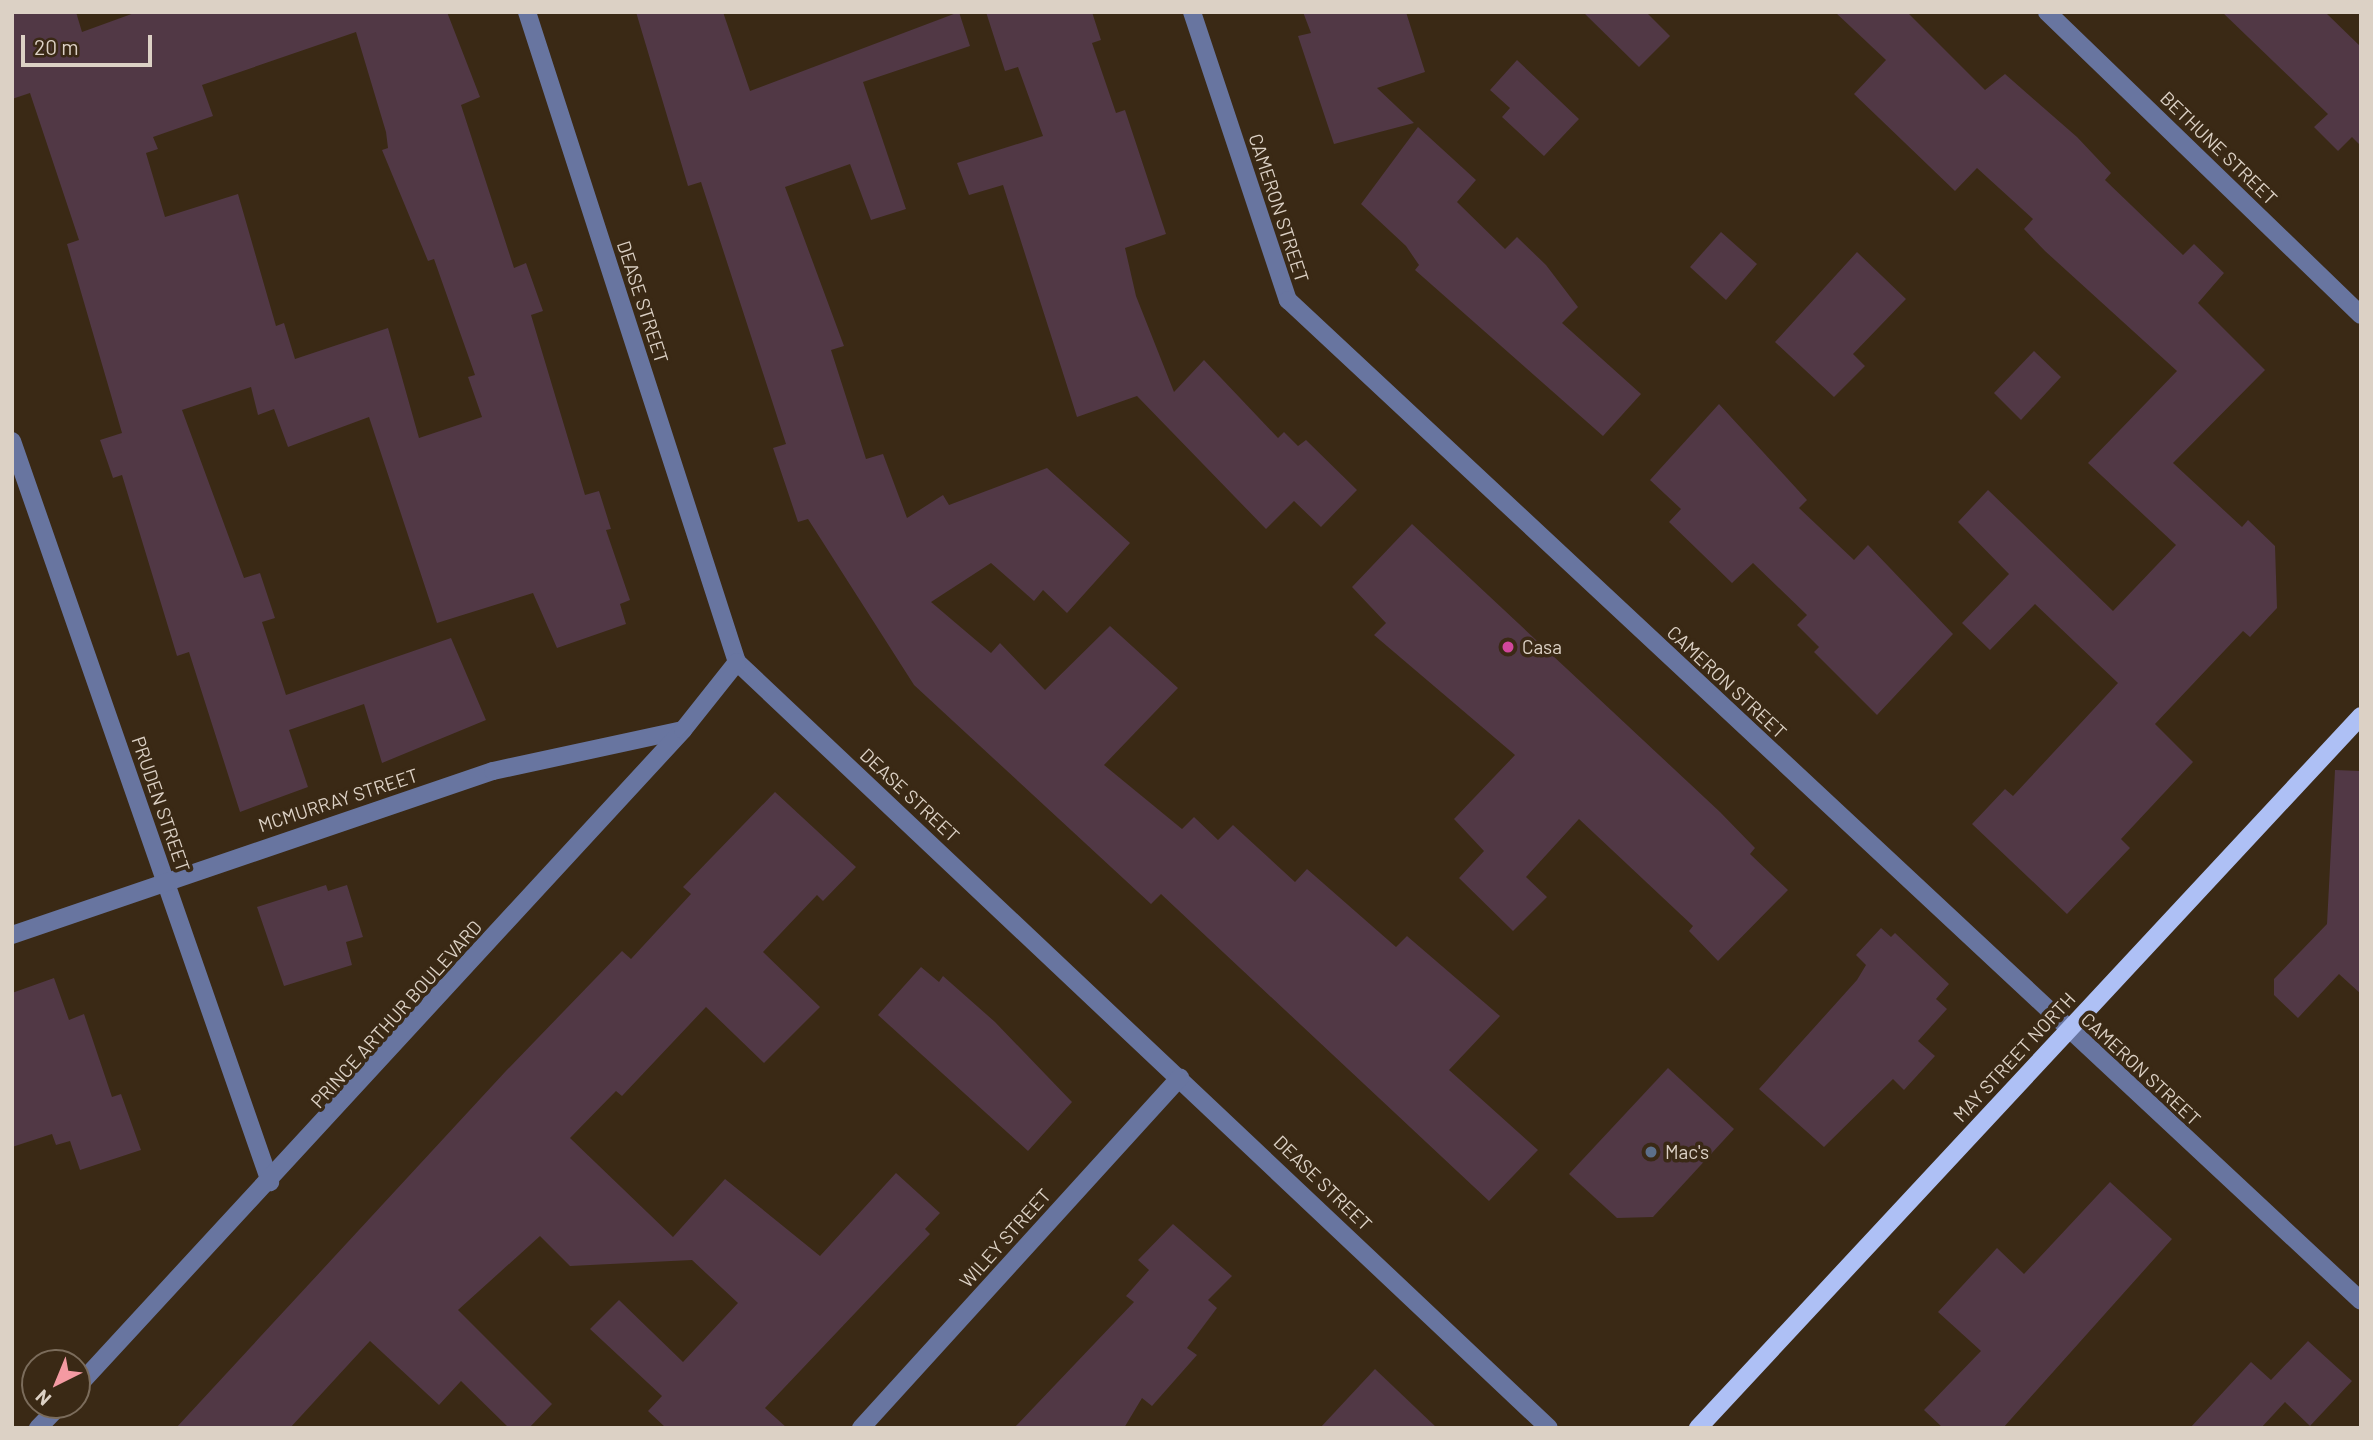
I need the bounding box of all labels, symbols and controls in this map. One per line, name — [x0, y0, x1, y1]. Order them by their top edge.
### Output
scale bar — [24, 21, 156, 65]
text: 20 m — [34, 34, 79, 59]
street label: BETHUNE STREET — [2156, 86, 2282, 210]
street label: CAMERON STREET — [1244, 131, 1314, 285]
street label: DEASE STREET — [612, 238, 674, 366]
street label: CAMERON STREET — [1662, 621, 1792, 743]
place label: Casa — [1522, 636, 1562, 658]
marker: Casa — [1500, 639, 1516, 655]
street label: PRUDEN STREET — [127, 733, 195, 875]
street label: DEASE STREET — [856, 743, 964, 847]
street label: MCMURRAY STREET — [255, 763, 421, 837]
street label: PRINCE ARTHUR BOULEVARD — [306, 916, 486, 1112]
street label: MAY STREET NORTH — [1948, 988, 2080, 1126]
street label: CAMERON STREET — [2076, 1008, 2206, 1130]
street label: DEASE STREET — [1269, 1131, 1377, 1235]
place label: Mac's — [1665, 1141, 1709, 1163]
marker: Mac's — [1643, 1144, 1659, 1160]
street label: WILEY STREET — [955, 1184, 1055, 1292]
north arrow — [21, 1349, 91, 1419]
text: N — [30, 1386, 55, 1411]

